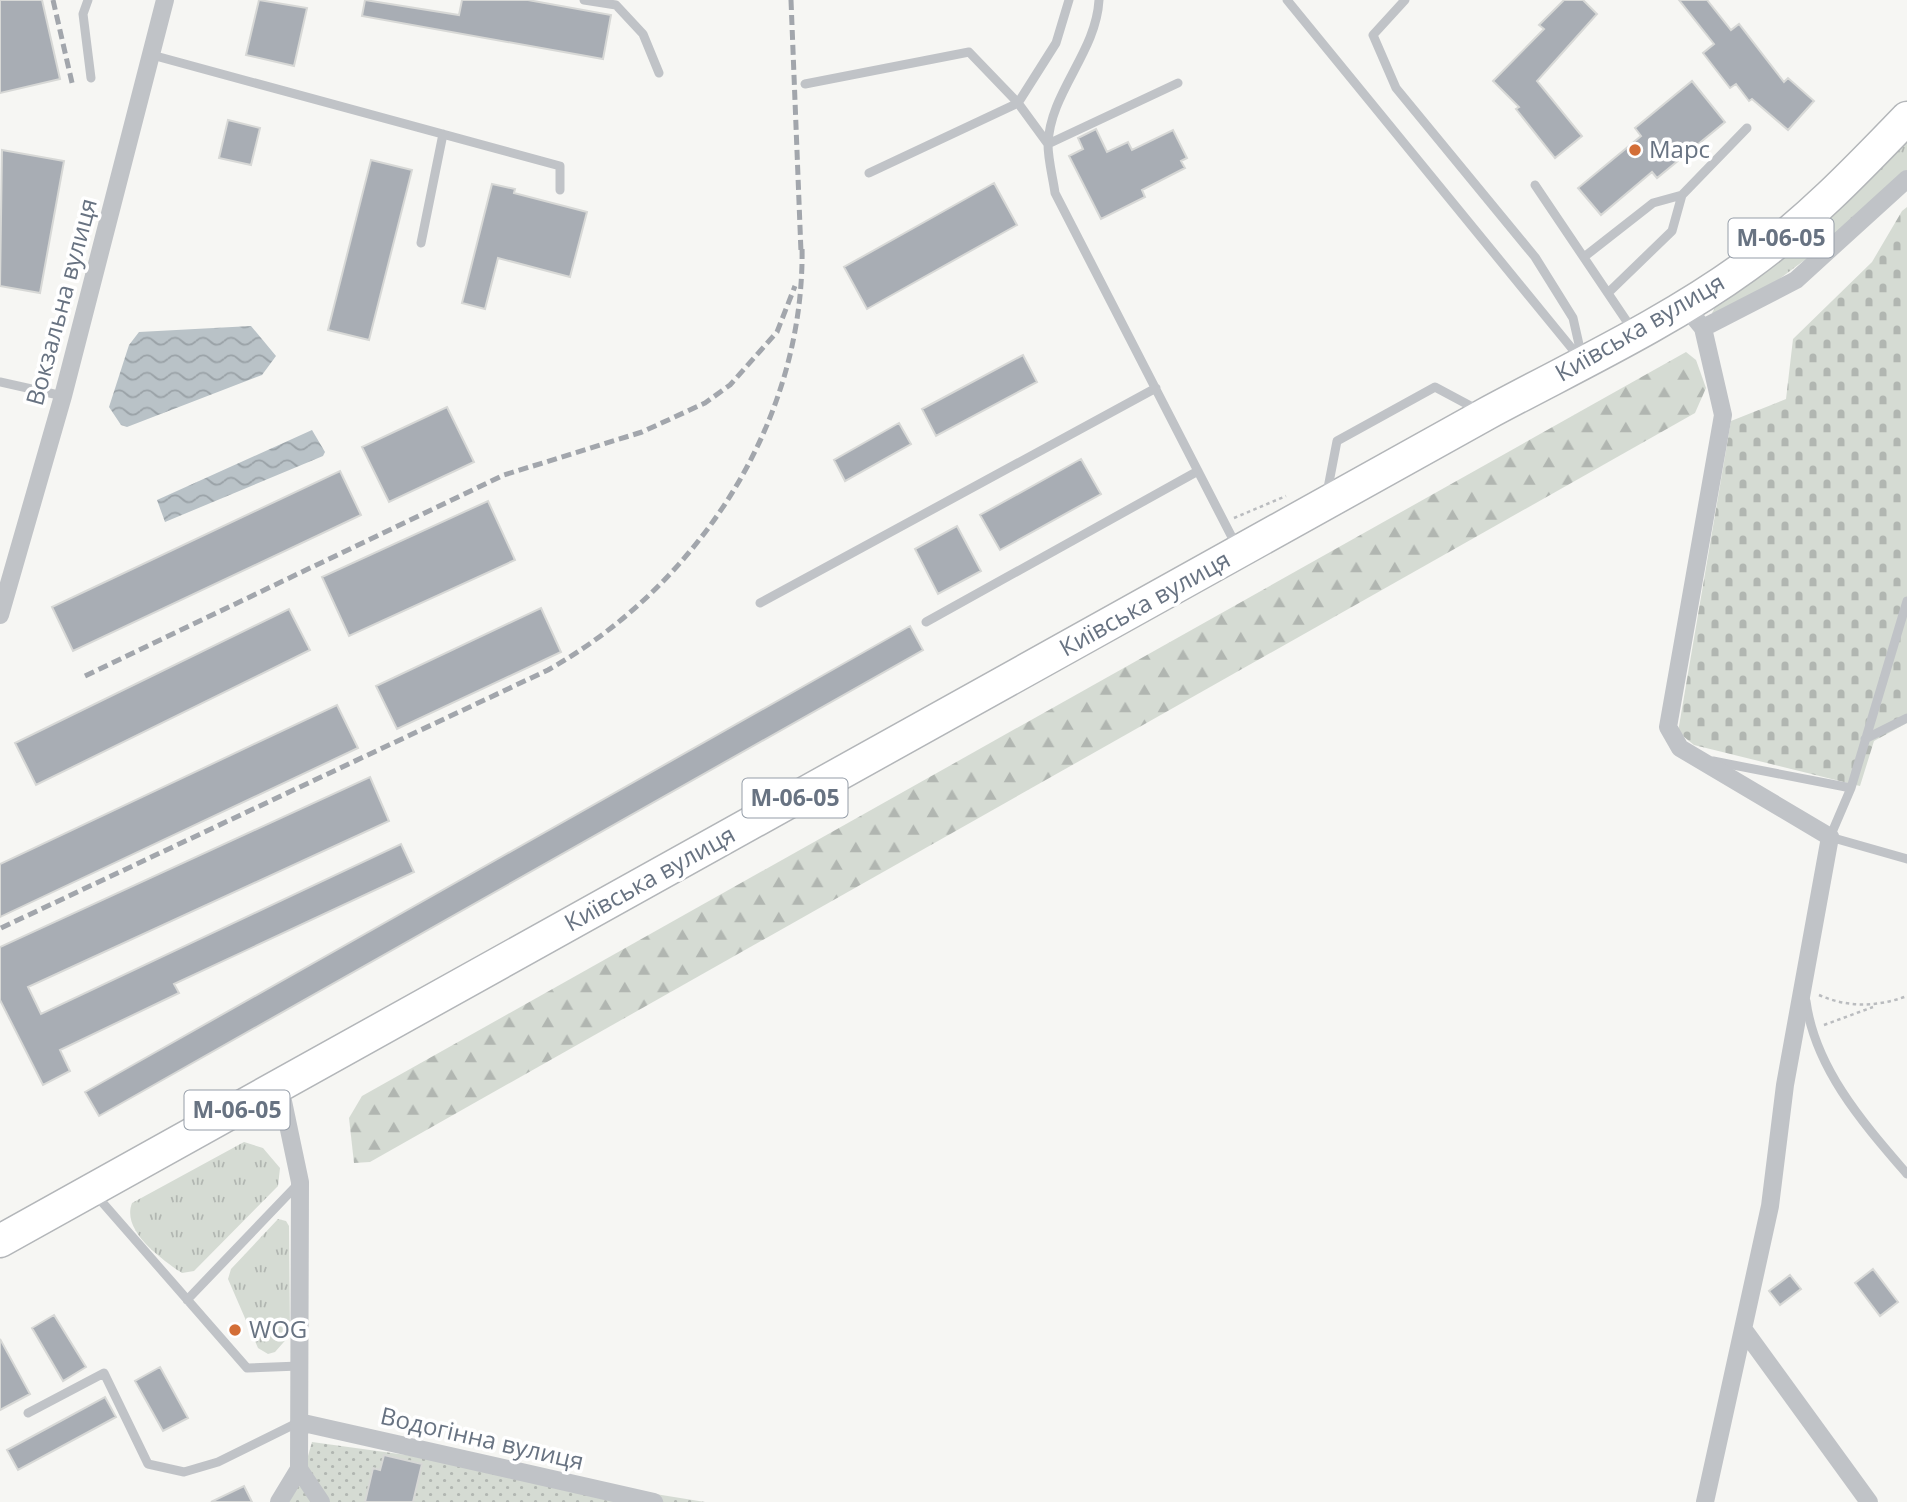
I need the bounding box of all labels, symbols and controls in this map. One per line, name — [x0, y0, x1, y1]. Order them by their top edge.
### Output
place label: Марс — [1649, 132, 1710, 165]
marker: Марс — [1627, 142, 1643, 158]
street label: Вокзальна вулиця — [17, 194, 104, 409]
road number: М-06-05 — [1728, 218, 1834, 258]
street label: Київська вулиця — [1549, 265, 1730, 389]
street label: Київська вулиця — [1053, 542, 1236, 663]
road number: М-06-05 — [742, 778, 848, 818]
street label: Київська вулиця — [558, 817, 741, 938]
road number: М-06-05 — [184, 1091, 290, 1130]
place label: WOG — [249, 1312, 307, 1345]
marker: WOG — [227, 1322, 243, 1338]
street label: Водогінна вулиця — [377, 1398, 587, 1477]

